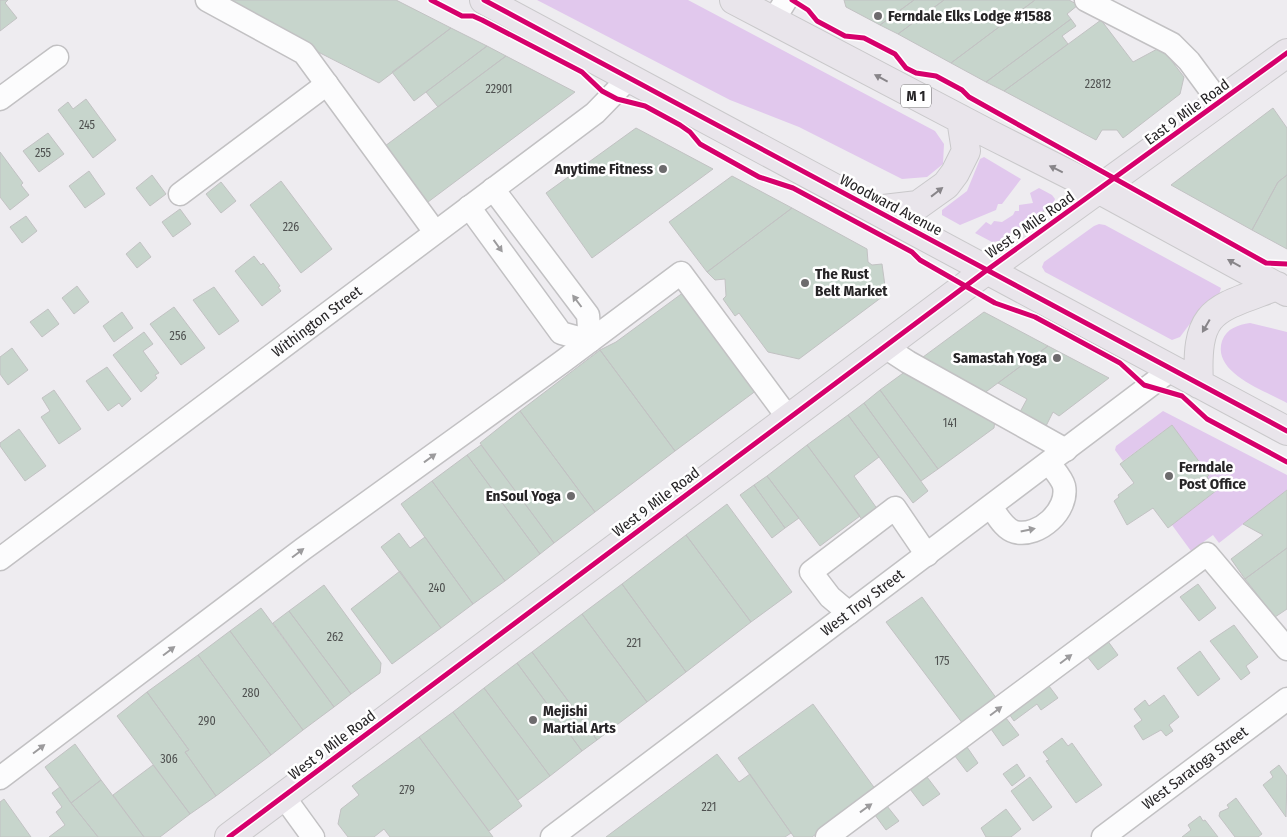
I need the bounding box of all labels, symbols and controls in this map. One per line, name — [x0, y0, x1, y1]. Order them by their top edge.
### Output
place label: Ferndale Elks Lodge #1588 — [888, 7, 1052, 25]
marker: Ferndale Elks Lodge #1588 — [872, 10, 884, 22]
one-way arrow — [874, 74, 888, 82]
street label: East 9 Mile Road — [1141, 75, 1233, 149]
house number: 22812 — [1085, 77, 1111, 91]
house number: 22901 — [486, 82, 512, 96]
road number: M 1 — [901, 84, 931, 108]
house number: 245 — [79, 118, 96, 132]
house number: 255 — [35, 146, 52, 160]
place label: Anytime Fitness — [554, 160, 653, 178]
marker: Anytime Fitness — [657, 163, 669, 175]
one-way arrow — [1049, 164, 1064, 173]
street label: Woodward Avenue — [837, 170, 945, 240]
one-way arrow — [930, 187, 943, 198]
street label: West 9 Mile Road — [982, 188, 1078, 262]
house number: 226 — [283, 220, 299, 234]
one-way arrow — [493, 239, 503, 253]
one-way arrow — [1227, 259, 1241, 267]
place label: The Rust Belt Market — [815, 265, 888, 300]
marker: The Rust Belt Market — [799, 277, 811, 289]
street label: Withington Street — [268, 282, 365, 361]
one-way arrow — [572, 295, 583, 308]
one-way arrow — [1202, 319, 1210, 333]
house number: 256 — [170, 329, 186, 343]
place label: Samastah Yoga — [953, 349, 1048, 367]
marker: Samastah Yoga — [1051, 352, 1063, 364]
house number: 141 — [943, 416, 957, 430]
one-way arrow — [423, 452, 436, 463]
place label: Ferndale Post Office — [1179, 458, 1247, 493]
street label: West 9 Mile Road — [609, 463, 703, 541]
marker: Ferndale Post Office — [1163, 470, 1175, 482]
place label: EnSoul Yoga — [486, 487, 562, 505]
marker: EnSoul Yoga — [565, 490, 577, 502]
one-way arrow — [1021, 525, 1037, 533]
one-way arrow — [291, 548, 305, 558]
street label: West Troy Street — [817, 565, 908, 640]
house number: 240 — [428, 581, 446, 595]
house number: 262 — [327, 630, 343, 644]
house number: 221 — [626, 636, 642, 650]
one-way arrow — [162, 645, 175, 656]
house number: 175 — [935, 654, 950, 668]
one-way arrow — [1059, 654, 1073, 664]
house number: 280 — [242, 686, 260, 700]
place label: Mejishi Martial Arts — [543, 702, 616, 737]
street label: West 9 Mile Road — [285, 706, 379, 784]
one-way arrow — [990, 707, 1003, 717]
house number: 290 — [198, 714, 216, 728]
marker: Mejishi Martial Arts — [527, 714, 539, 726]
street label: West Saratoga Street — [1139, 722, 1251, 813]
one-way arrow — [32, 743, 45, 754]
house number: 306 — [160, 752, 178, 766]
house number: 279 — [399, 783, 415, 797]
house number: 221 — [701, 800, 717, 814]
one-way arrow — [859, 803, 873, 813]

